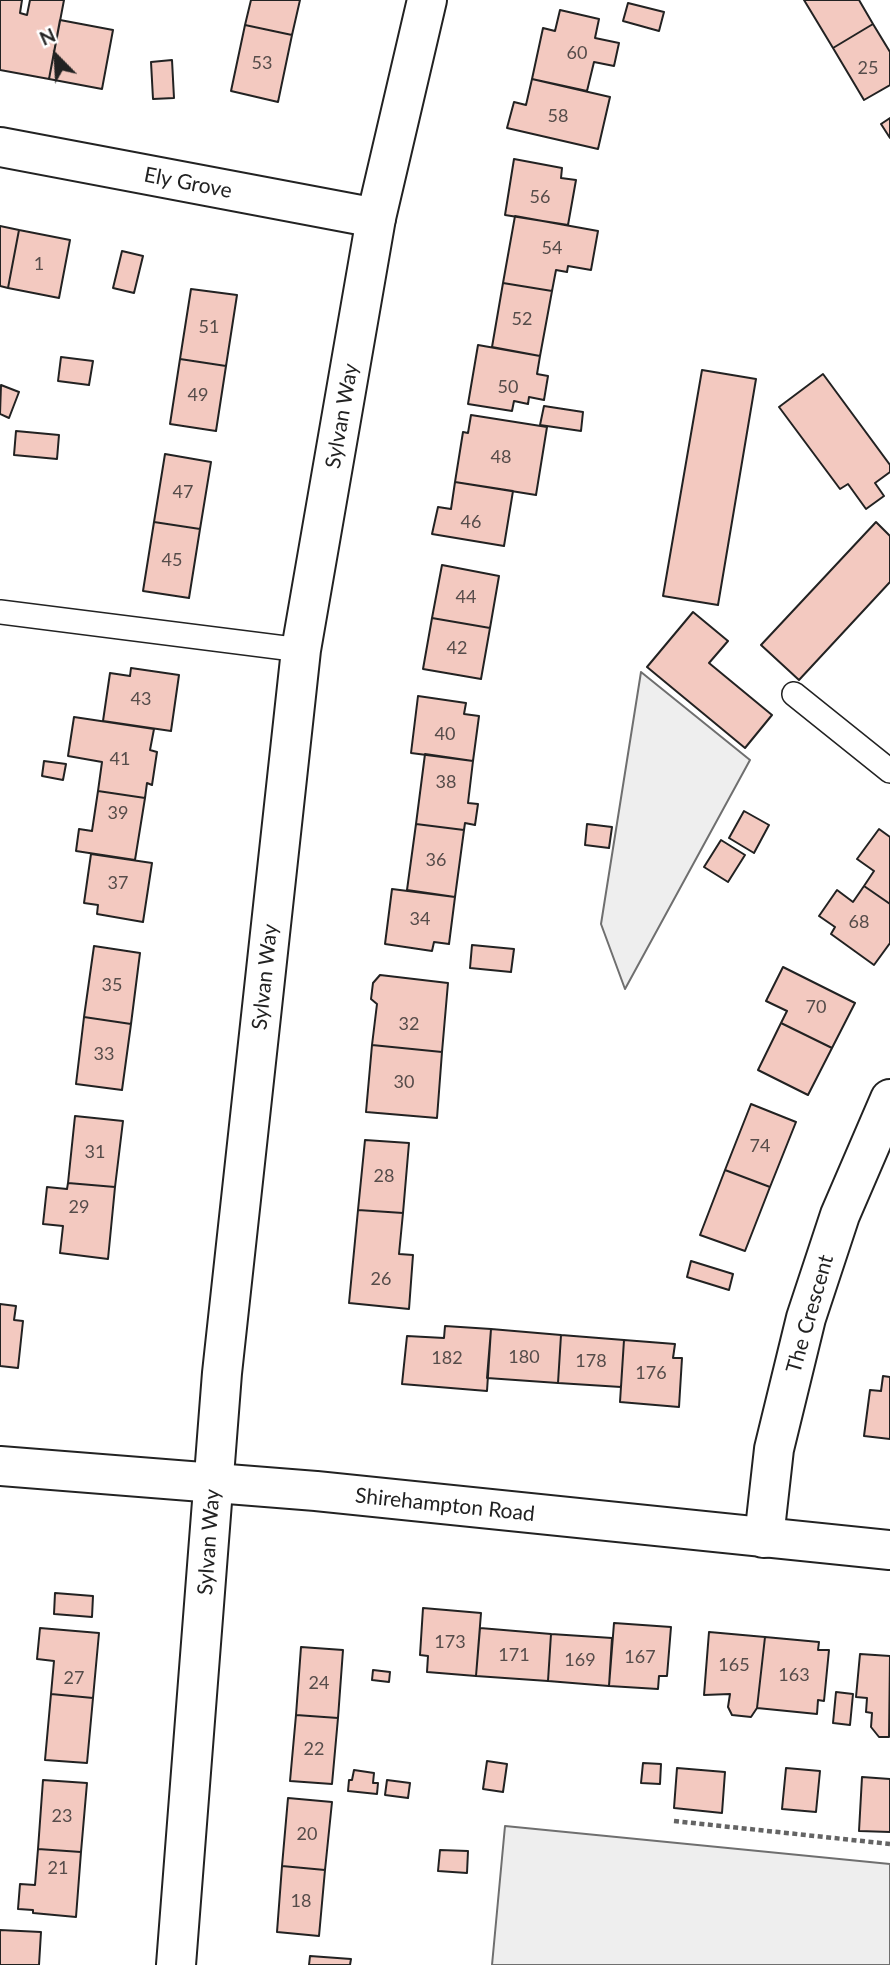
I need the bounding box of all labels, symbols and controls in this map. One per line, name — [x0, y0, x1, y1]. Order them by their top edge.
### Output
north arrow — [21, 21, 91, 91]
text: N — [36, 23, 59, 50]
house number: 60 — [567, 42, 587, 64]
house number: 53 — [252, 52, 272, 74]
house number: 25 — [858, 57, 878, 79]
house number: 58 — [548, 105, 568, 127]
street label: Ely Grove — [142, 162, 234, 204]
house number: 56 — [530, 186, 550, 208]
house number: 54 — [542, 237, 562, 259]
house number: 1 — [34, 253, 44, 275]
house number: 52 — [512, 308, 532, 330]
house number: 51 — [199, 316, 219, 338]
street label: Sylvan Way — [320, 361, 364, 471]
house number: 50 — [498, 376, 518, 398]
house number: 49 — [188, 384, 208, 406]
house number: 48 — [491, 446, 511, 468]
house number: 47 — [173, 481, 193, 503]
house number: 46 — [461, 511, 481, 533]
house number: 45 — [162, 549, 182, 571]
house number: 44 — [456, 586, 476, 608]
house number: 42 — [447, 637, 467, 659]
house number: 43 — [131, 688, 151, 710]
house number: 40 — [435, 723, 455, 745]
house number: 41 — [110, 748, 130, 770]
house number: 38 — [436, 771, 456, 793]
house number: 39 — [108, 802, 128, 824]
house number: 36 — [426, 849, 446, 871]
house number: 37 — [108, 872, 128, 894]
house number: 34 — [410, 908, 430, 930]
house number: 68 — [849, 911, 869, 933]
street label: Sylvan Way — [247, 923, 283, 1031]
house number: 35 — [102, 974, 122, 996]
house number: 70 — [806, 996, 826, 1018]
house number: 32 — [399, 1013, 419, 1035]
house number: 33 — [94, 1043, 114, 1065]
house number: 30 — [394, 1071, 414, 1093]
house number: 74 — [750, 1135, 770, 1157]
house number: 31 — [85, 1141, 105, 1163]
house number: 28 — [374, 1165, 394, 1187]
house number: 29 — [69, 1196, 89, 1218]
street label: The Crescent — [781, 1252, 839, 1376]
house number: 26 — [371, 1268, 391, 1290]
house number: 180 — [508, 1346, 540, 1368]
house number: 182 — [431, 1347, 463, 1369]
house number: 178 — [575, 1350, 607, 1372]
house number: 176 — [635, 1362, 667, 1384]
street label: Shirehampton Road — [354, 1483, 536, 1527]
street label: Sylvan Way — [193, 1488, 225, 1596]
house number: 173 — [434, 1631, 466, 1653]
house number: 171 — [498, 1644, 530, 1666]
house number: 167 — [624, 1646, 656, 1668]
house number: 169 — [564, 1649, 596, 1671]
house number: 165 — [718, 1654, 750, 1676]
house number: 163 — [778, 1664, 810, 1686]
house number: 27 — [64, 1667, 84, 1689]
house number: 24 — [309, 1672, 329, 1694]
house number: 22 — [304, 1738, 324, 1760]
house number: 23 — [52, 1805, 72, 1827]
house number: 20 — [297, 1823, 317, 1845]
house number: 21 — [48, 1857, 68, 1879]
house number: 18 — [291, 1890, 311, 1912]

